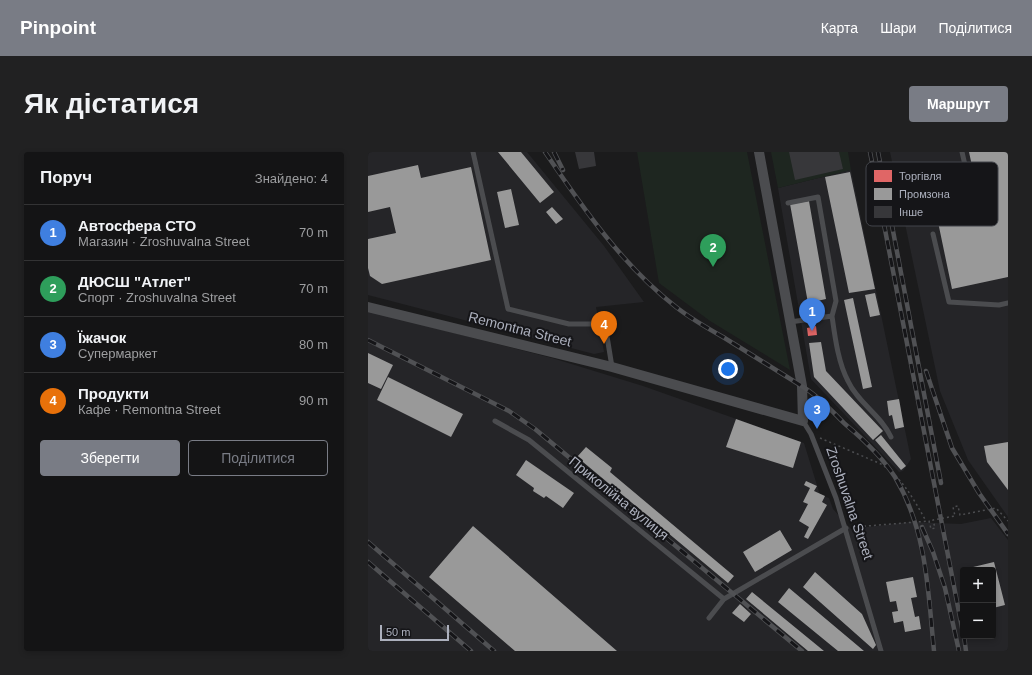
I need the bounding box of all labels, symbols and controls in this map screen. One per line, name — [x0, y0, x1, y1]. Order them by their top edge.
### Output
text: Pinpoint — [20, 17, 96, 38]
text: Карта — [821, 20, 858, 36]
text: Шари — [880, 20, 916, 36]
text: Поділитися — [938, 20, 1012, 36]
button: Маршрут — [909, 86, 1008, 122]
text: Як дістатися — [24, 88, 199, 119]
legend — [866, 162, 998, 226]
text: Поруч — [40, 168, 92, 187]
text: Торгівля — [899, 170, 942, 182]
text: Знайдено: 4 — [255, 171, 328, 186]
text: Промзона — [899, 188, 951, 200]
text: Інше — [899, 206, 923, 218]
text: Автосфера СТО — [78, 217, 196, 234]
text: 1 — [49, 225, 57, 240]
text: 70 m — [299, 225, 328, 240]
text: Магазин · Zroshuvalna Street — [78, 234, 250, 249]
pin: 2 — [700, 234, 726, 267]
text: ДЮСШ "Атлет" — [78, 273, 191, 290]
text: 2 — [49, 281, 57, 296]
text: 70 m — [299, 281, 328, 296]
text: Спорт · Zroshuvalna Street — [78, 290, 236, 305]
pin: 1 — [799, 298, 825, 331]
street label: Remontna Street — [467, 308, 573, 350]
pin: 4 — [591, 311, 617, 344]
text: Їжачок — [78, 329, 126, 346]
text: 3 — [49, 337, 57, 352]
text: 80 m — [299, 337, 328, 352]
text: Супермаркет — [78, 346, 157, 361]
your location — [718, 359, 738, 379]
text: Продукти — [78, 385, 149, 402]
text: 4 — [49, 393, 57, 408]
text: 90 m — [299, 393, 328, 408]
pin: 3 — [804, 396, 830, 429]
text: Кафе · Remontna Street — [78, 402, 221, 417]
button: Зберегти — [40, 440, 180, 476]
button: Поділитися — [188, 440, 328, 476]
street label: Zroshuvalna Street — [823, 444, 877, 562]
street label: Приколійна вулиця — [566, 453, 672, 543]
map controls — [960, 567, 996, 639]
button: + — [960, 567, 996, 603]
button: − — [960, 603, 996, 639]
scale bar — [380, 623, 449, 642]
text: 50 m — [386, 626, 410, 638]

